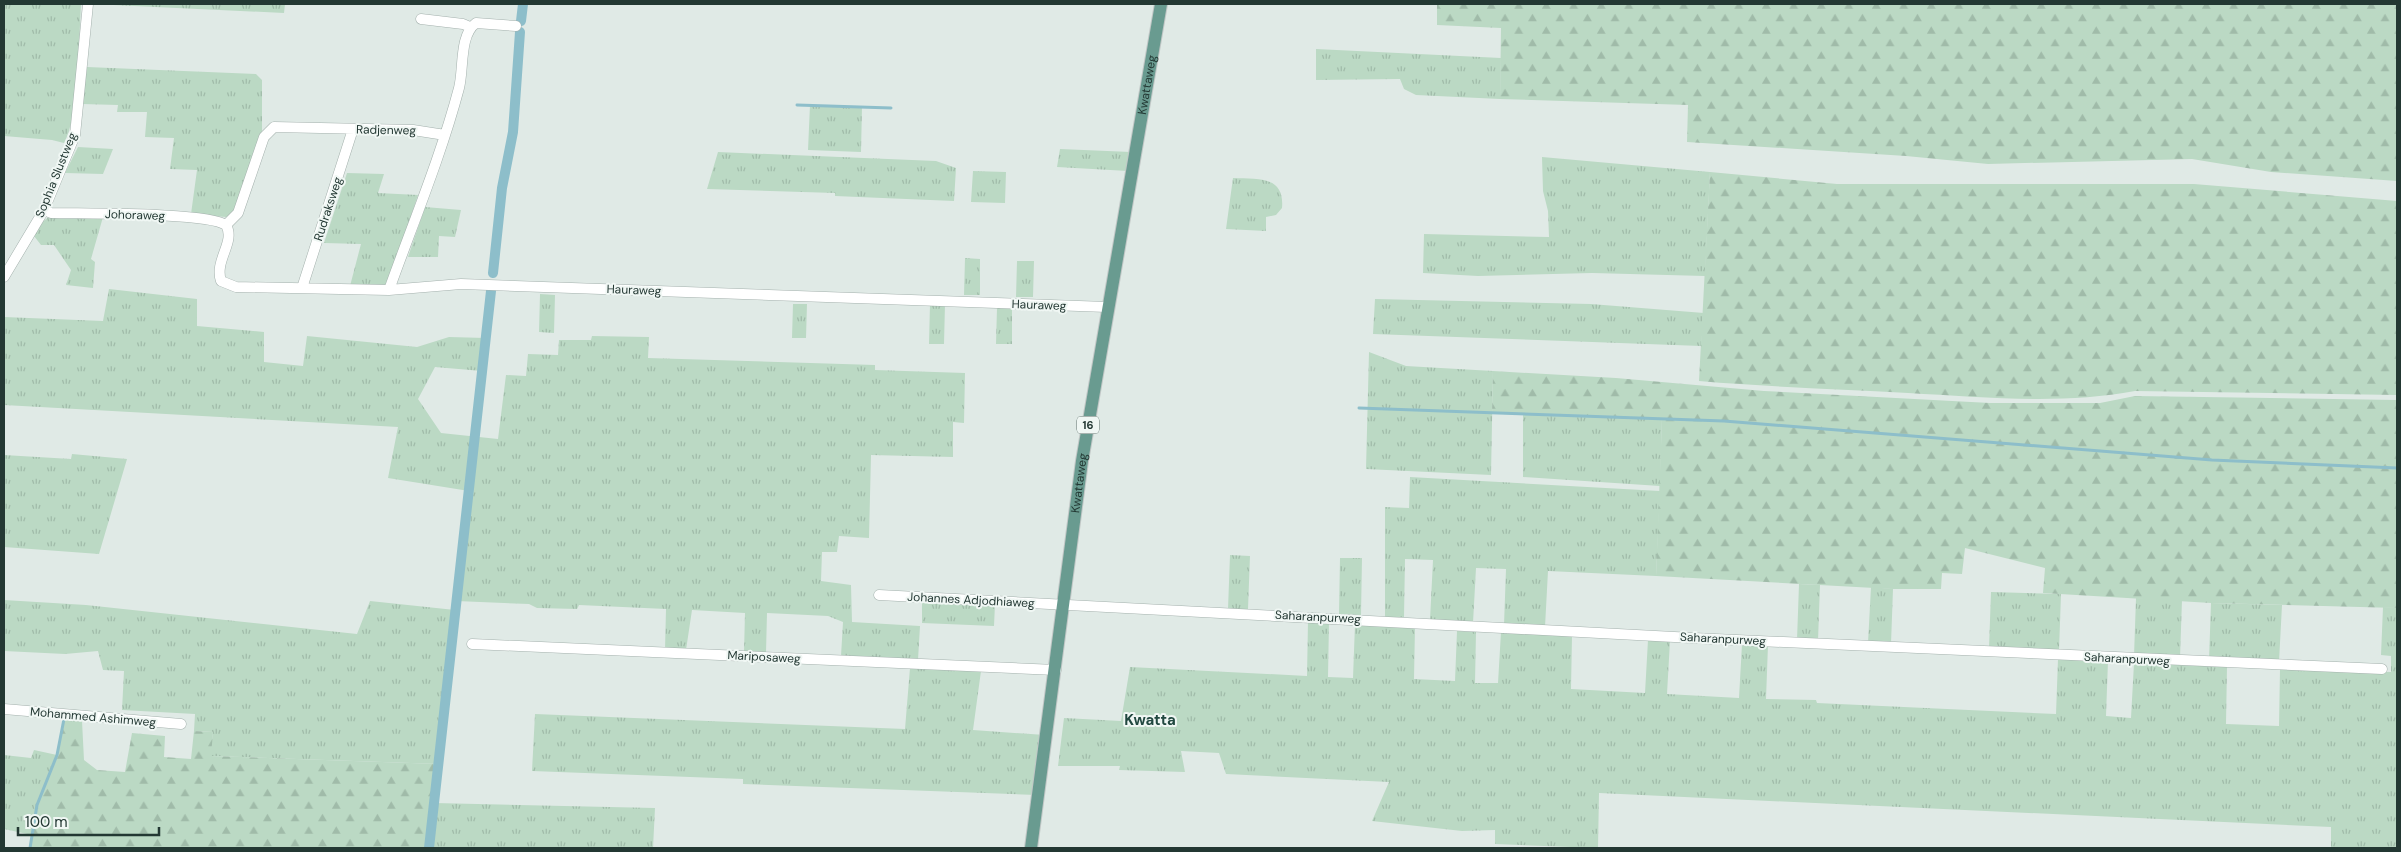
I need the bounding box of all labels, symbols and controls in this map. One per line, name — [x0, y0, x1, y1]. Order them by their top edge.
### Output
street label: Kwattaweg — [1134, 54, 1160, 116]
street label: Radjenweg — [356, 121, 416, 139]
street label: Sophia Slustweg — [32, 130, 80, 220]
street label: Rudraksweg — [310, 175, 346, 243]
street label: Johoraweg — [105, 206, 166, 224]
street label: Hauraweg — [606, 281, 662, 299]
street label: Hauraweg — [1011, 296, 1067, 314]
road number: 16 — [1077, 416, 1099, 434]
street label: Kwattaweg — [1067, 452, 1091, 514]
street label: Johannes Adjodhiaweg — [907, 589, 1035, 611]
street label: Saharanpurweg — [1275, 607, 1362, 627]
street label: Saharanpurweg — [1680, 629, 1767, 649]
street label: Mariposaweg — [727, 647, 801, 667]
street label: Saharanpurweg — [2084, 649, 2171, 669]
street label: Mohammed Ashimweg — [29, 704, 157, 731]
district label: Kwatta — [1124, 710, 1176, 730]
scale bar — [18, 804, 159, 836]
text: 100 m — [25, 812, 68, 832]

